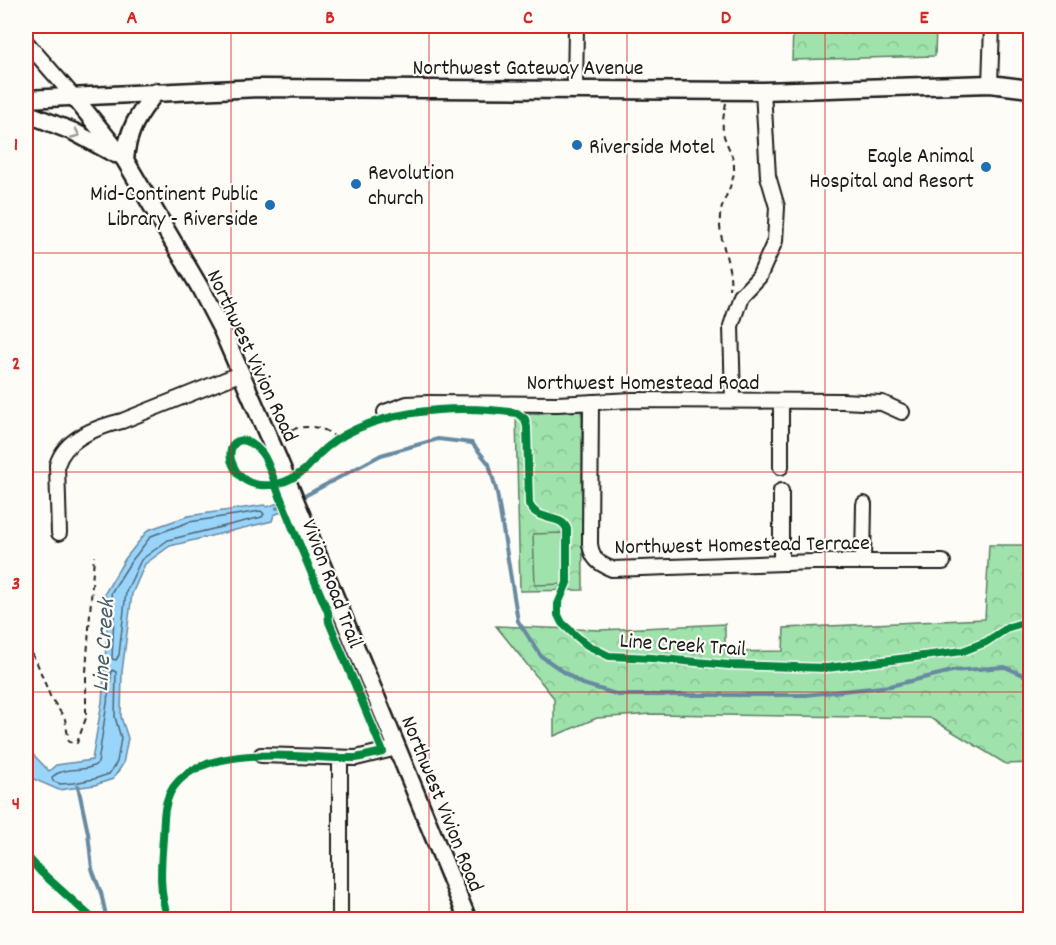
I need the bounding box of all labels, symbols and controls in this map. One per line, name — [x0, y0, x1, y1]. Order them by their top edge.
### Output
text: A — [127, 5, 138, 33]
text: B — [325, 5, 335, 33]
text: C — [523, 5, 533, 33]
text: D — [721, 5, 732, 33]
text: E — [919, 5, 929, 33]
street label: Northwest Gateway Avenue — [412, 54, 644, 85]
one-way arrow — [70, 126, 81, 138]
text: 1 — [14, 132, 18, 160]
place label: Riverside Motel — [589, 133, 715, 164]
marker: Riverside Motel — [570, 138, 584, 152]
place label: Eagle Animal Hospital and Resort — [809, 142, 974, 198]
place label: Revolution church — [368, 159, 454, 215]
marker: Eagle Animal Hospital and Resort — [979, 160, 993, 174]
marker: Revolution church — [349, 177, 363, 191]
place label: Mid-Continent Public Library - Riverside — [90, 180, 258, 236]
marker: Mid-Continent Public Library - Riverside — [263, 198, 277, 212]
street label: Northwest Vivion Road — [197, 265, 304, 448]
text: 2 — [12, 351, 20, 379]
street label: Northwest Homestead Road — [526, 369, 760, 400]
street label: Vivion Road Trail — [292, 515, 369, 653]
street label: Northwest Homestead Terrace — [614, 529, 870, 564]
text: 3 — [12, 571, 20, 599]
water label: Line Creek — [85, 595, 125, 693]
street label: Line Creek Trail — [618, 627, 747, 666]
street label: Northwest Vivion Road — [391, 712, 490, 897]
text: 4 — [12, 791, 20, 819]

